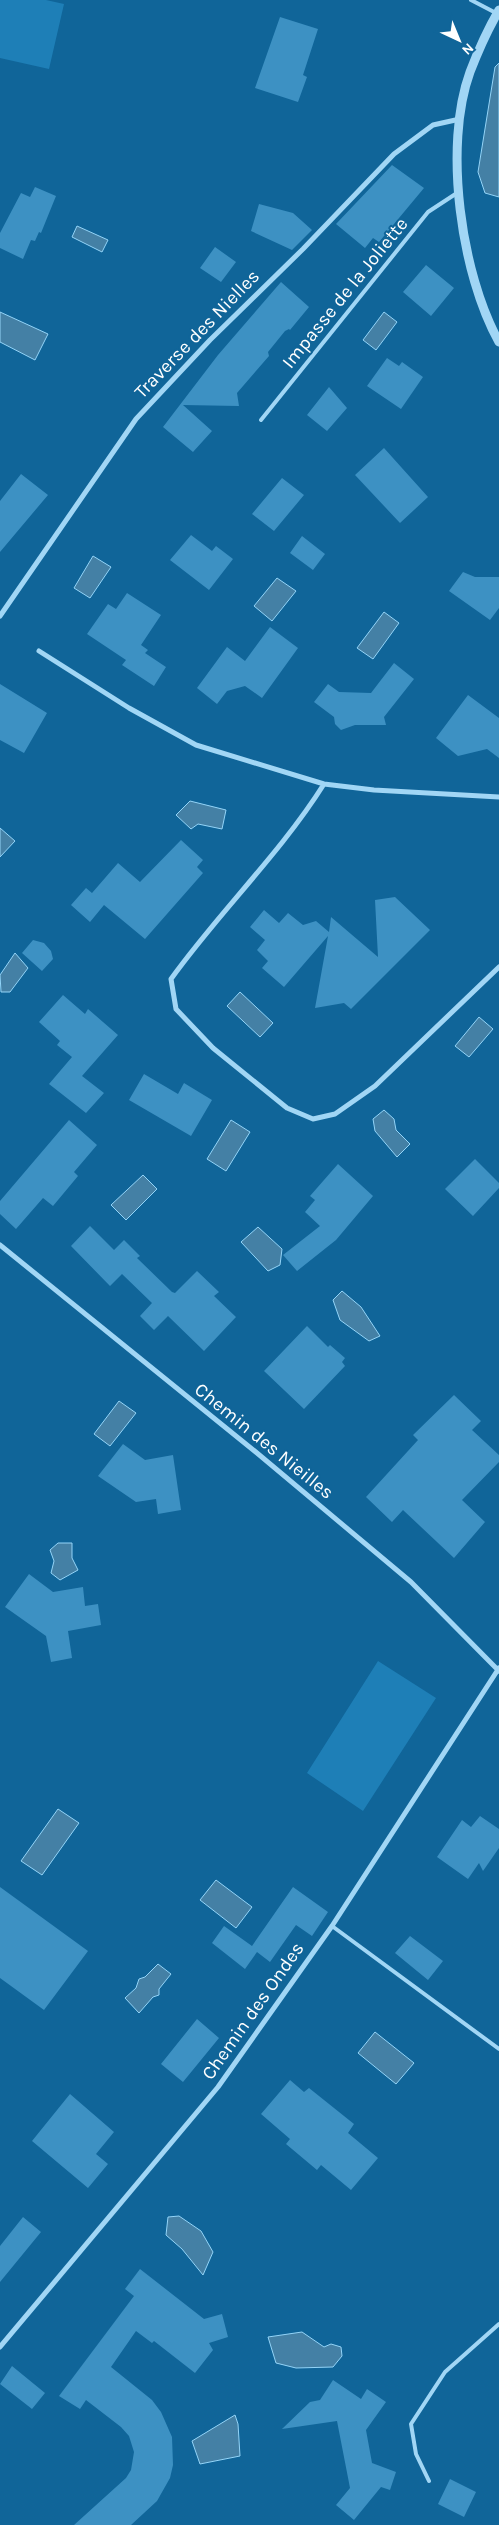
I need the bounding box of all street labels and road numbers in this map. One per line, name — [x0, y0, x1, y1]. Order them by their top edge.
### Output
street label: Impasse de la Joliette — [277, 213, 413, 373]
street label: Traverse des Nielles — [130, 265, 264, 403]
street label: Chemin des Nieilles — [190, 1378, 338, 1504]
street label: Chemin des Ondes — [197, 1938, 309, 2084]

